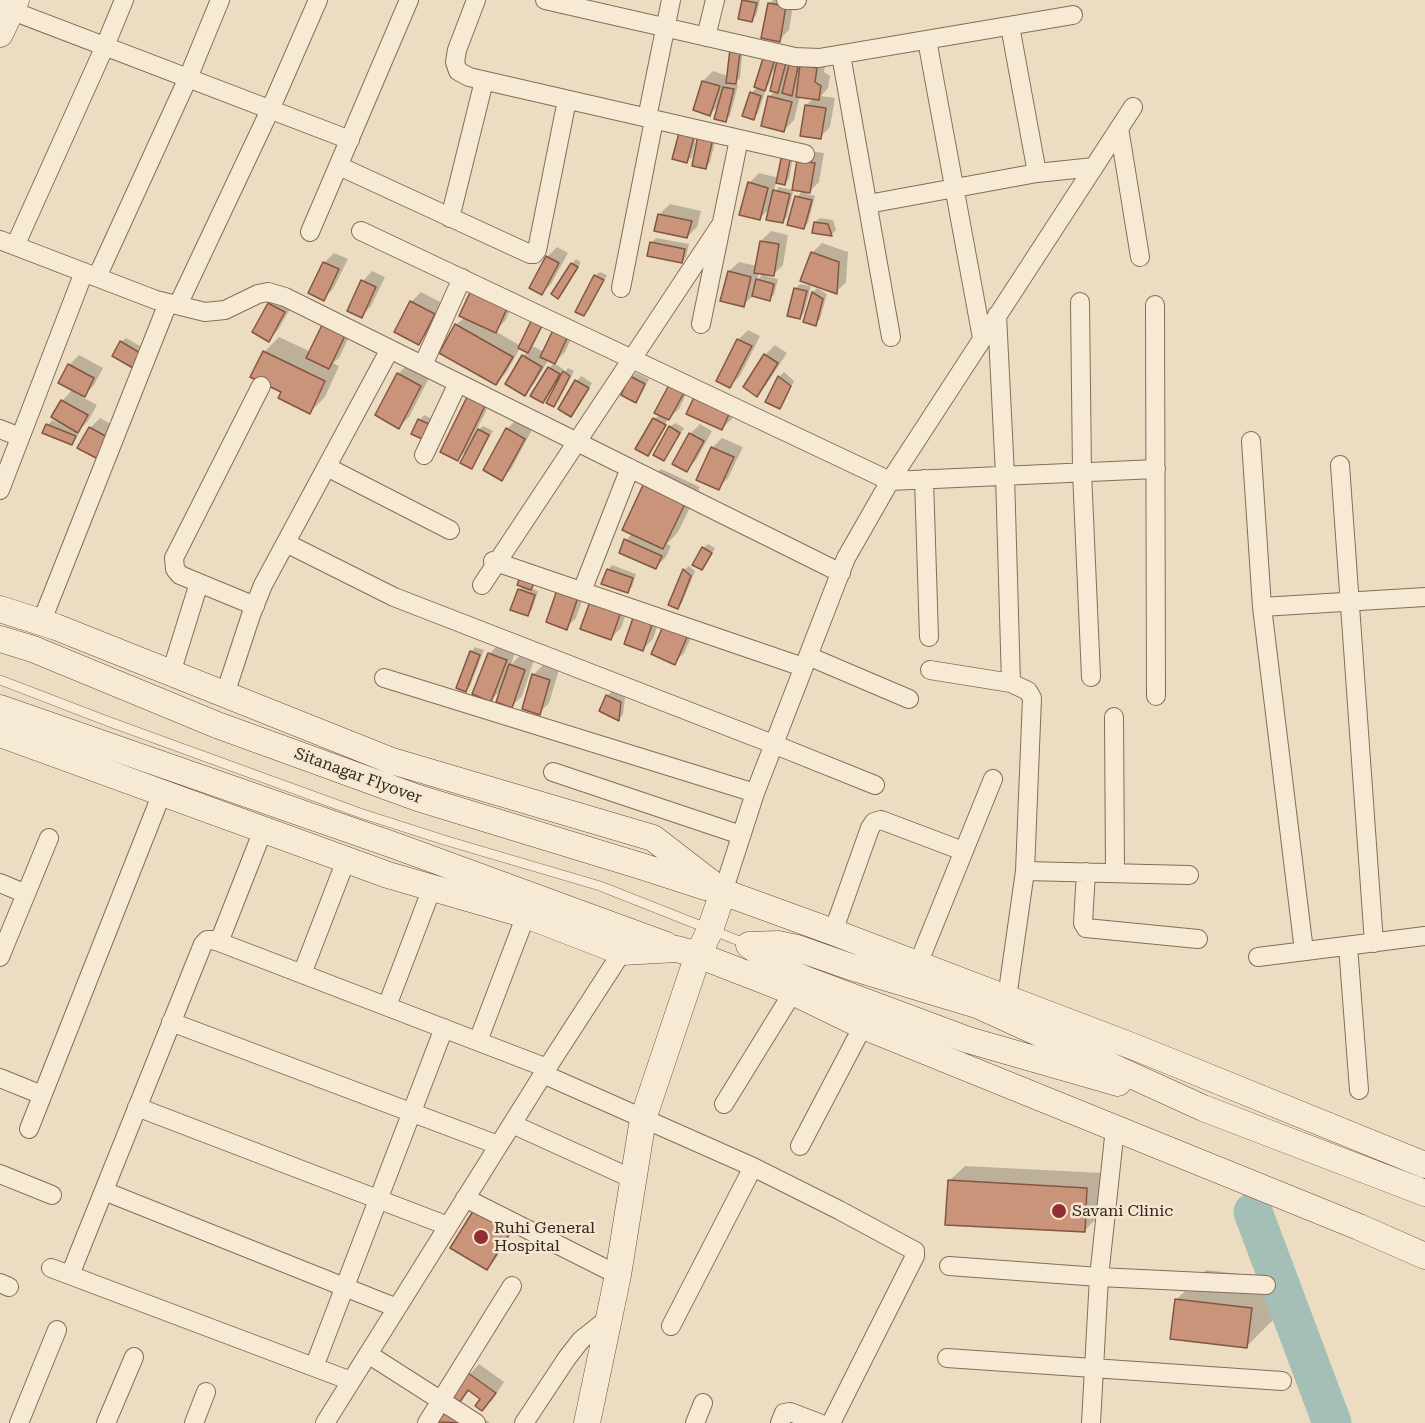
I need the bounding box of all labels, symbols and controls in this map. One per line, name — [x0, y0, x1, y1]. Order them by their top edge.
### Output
street label: Sitanagar Flyover — [292, 744, 424, 808]
place label: Savani Clinic — [1072, 1201, 1173, 1221]
marker: Savani Clinic — [1050, 1202, 1068, 1220]
place label: Ruhi General Hospital — [494, 1218, 595, 1256]
marker: Ruhi General Hospital — [472, 1228, 490, 1246]

